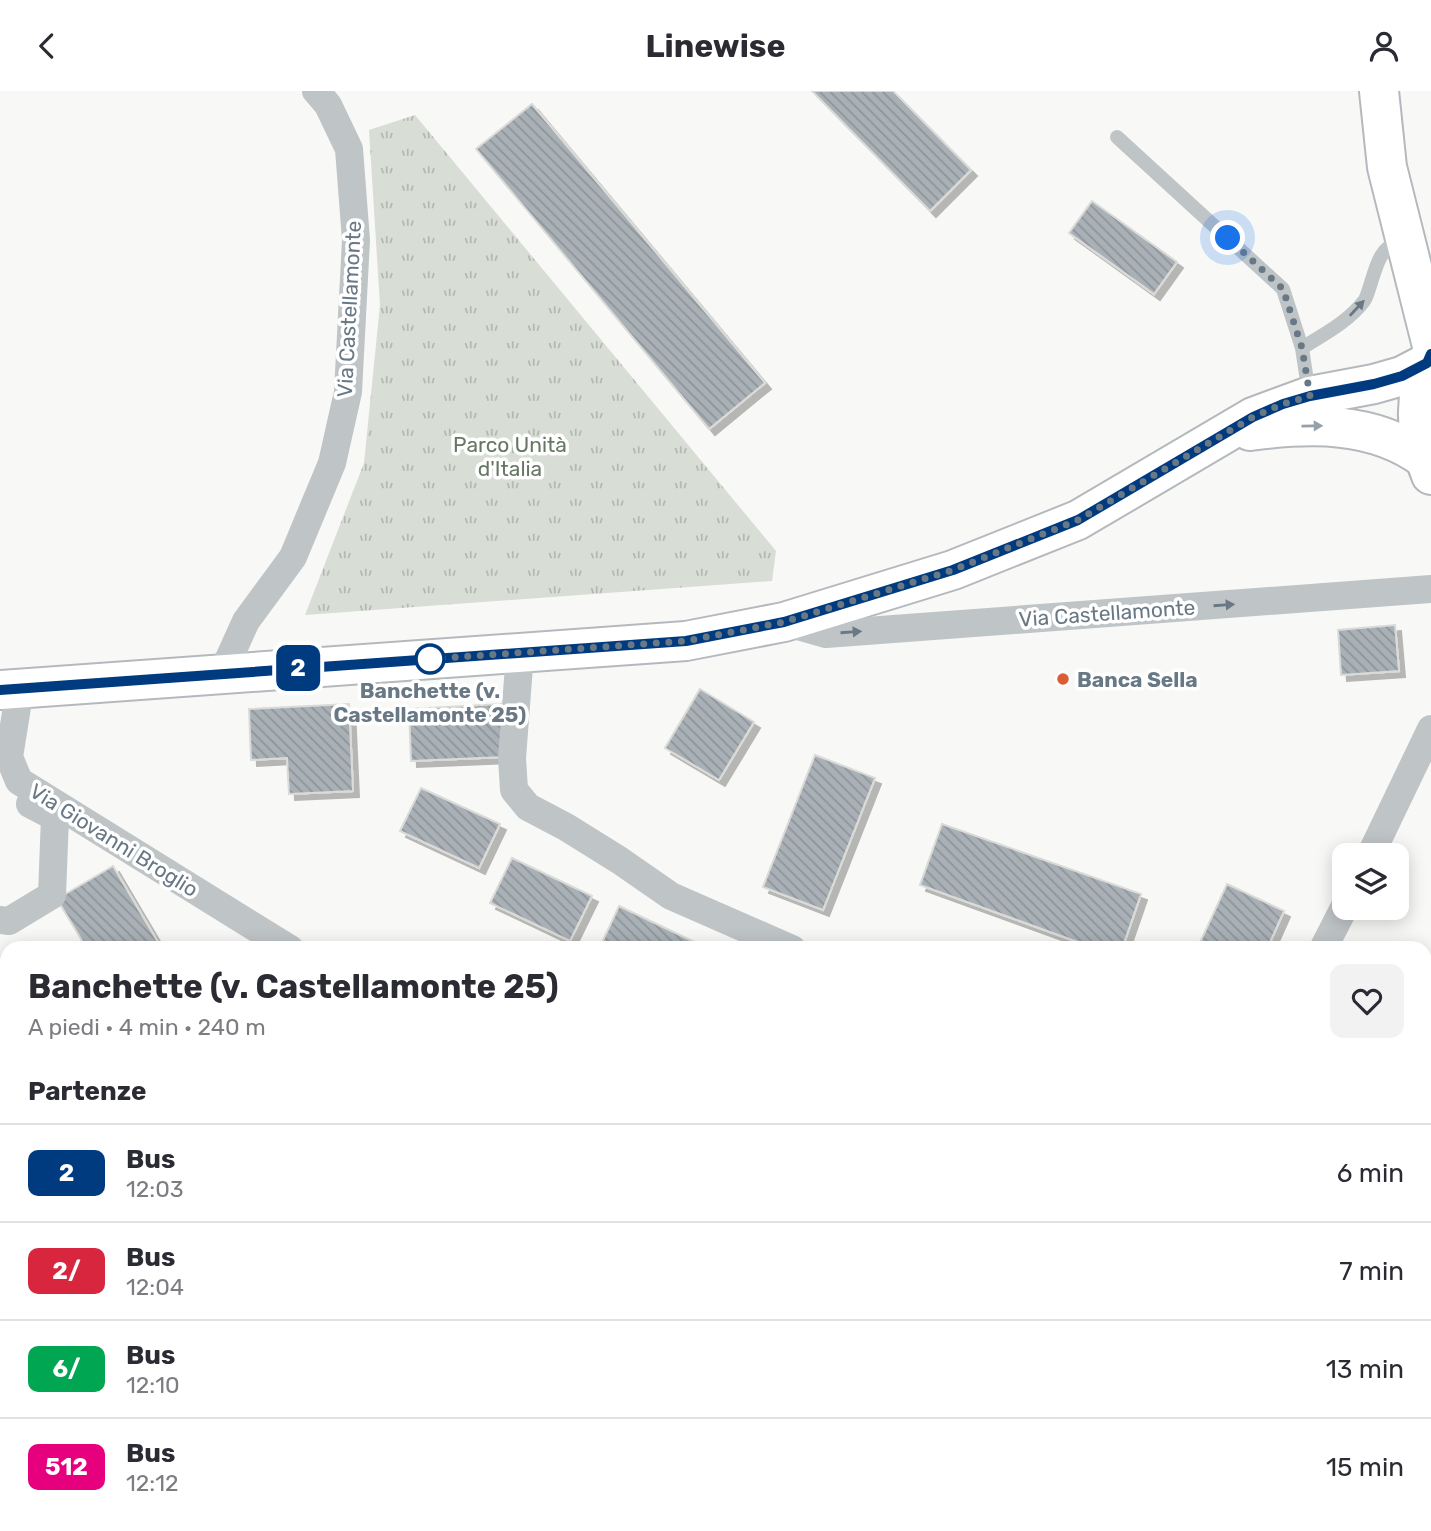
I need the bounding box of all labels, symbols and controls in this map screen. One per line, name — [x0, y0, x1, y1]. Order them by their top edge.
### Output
icon: back — [28, 27, 66, 65]
text: Linewise — [646, 27, 786, 65]
icon: person — [1365, 27, 1403, 65]
street label: Via Castellamonte — [332, 220, 366, 398]
your location — [1210, 220, 1245, 255]
one-way arrow — [1349, 299, 1365, 317]
one-way arrow — [1301, 420, 1323, 432]
park label: Parco Unità d'Italia — [453, 432, 567, 481]
street label: Via Castellamonte — [1018, 594, 1196, 632]
one-way arrow — [1214, 599, 1236, 610]
one-way arrow — [840, 626, 862, 637]
marker: Banchette (v. Castellamonte 25) — [415, 644, 445, 674]
line badge: 2 — [275, 645, 321, 691]
text: 2 — [290, 654, 306, 682]
place label: Banca Sella — [1077, 667, 1198, 692]
marker: Banca Sella — [1055, 671, 1071, 687]
place label: Banchette (v. Castellamonte 25) — [334, 678, 526, 727]
street label: Via Giovanni Broglio — [25, 778, 203, 902]
map controls — [1332, 843, 1409, 920]
button: layers — [1332, 843, 1409, 920]
button: heart — [1330, 964, 1404, 1038]
text: Banchette (v. Castellamonte 25) — [28, 967, 559, 1006]
text: A piedi · 4 min · 240 m — [28, 1013, 266, 1041]
text: Partenze — [28, 1076, 146, 1107]
text: Bus — [126, 1144, 175, 1175]
text: 6 min — [1337, 1158, 1404, 1189]
text: 2 — [59, 1159, 74, 1187]
text: 12:03 — [126, 1175, 184, 1203]
text: Bus — [126, 1242, 175, 1273]
text: 7 min — [1339, 1256, 1404, 1287]
text: 2/ — [52, 1257, 81, 1285]
text: 12:04 — [126, 1273, 184, 1301]
text: Bus — [126, 1340, 175, 1371]
text: 13 min — [1326, 1354, 1404, 1385]
text: 6/ — [52, 1355, 81, 1383]
text: 12:10 — [126, 1371, 180, 1399]
text: Bus — [126, 1438, 175, 1469]
text: 15 min — [1326, 1452, 1404, 1483]
text: 512 — [45, 1453, 88, 1481]
text: 12:12 — [126, 1469, 179, 1497]

